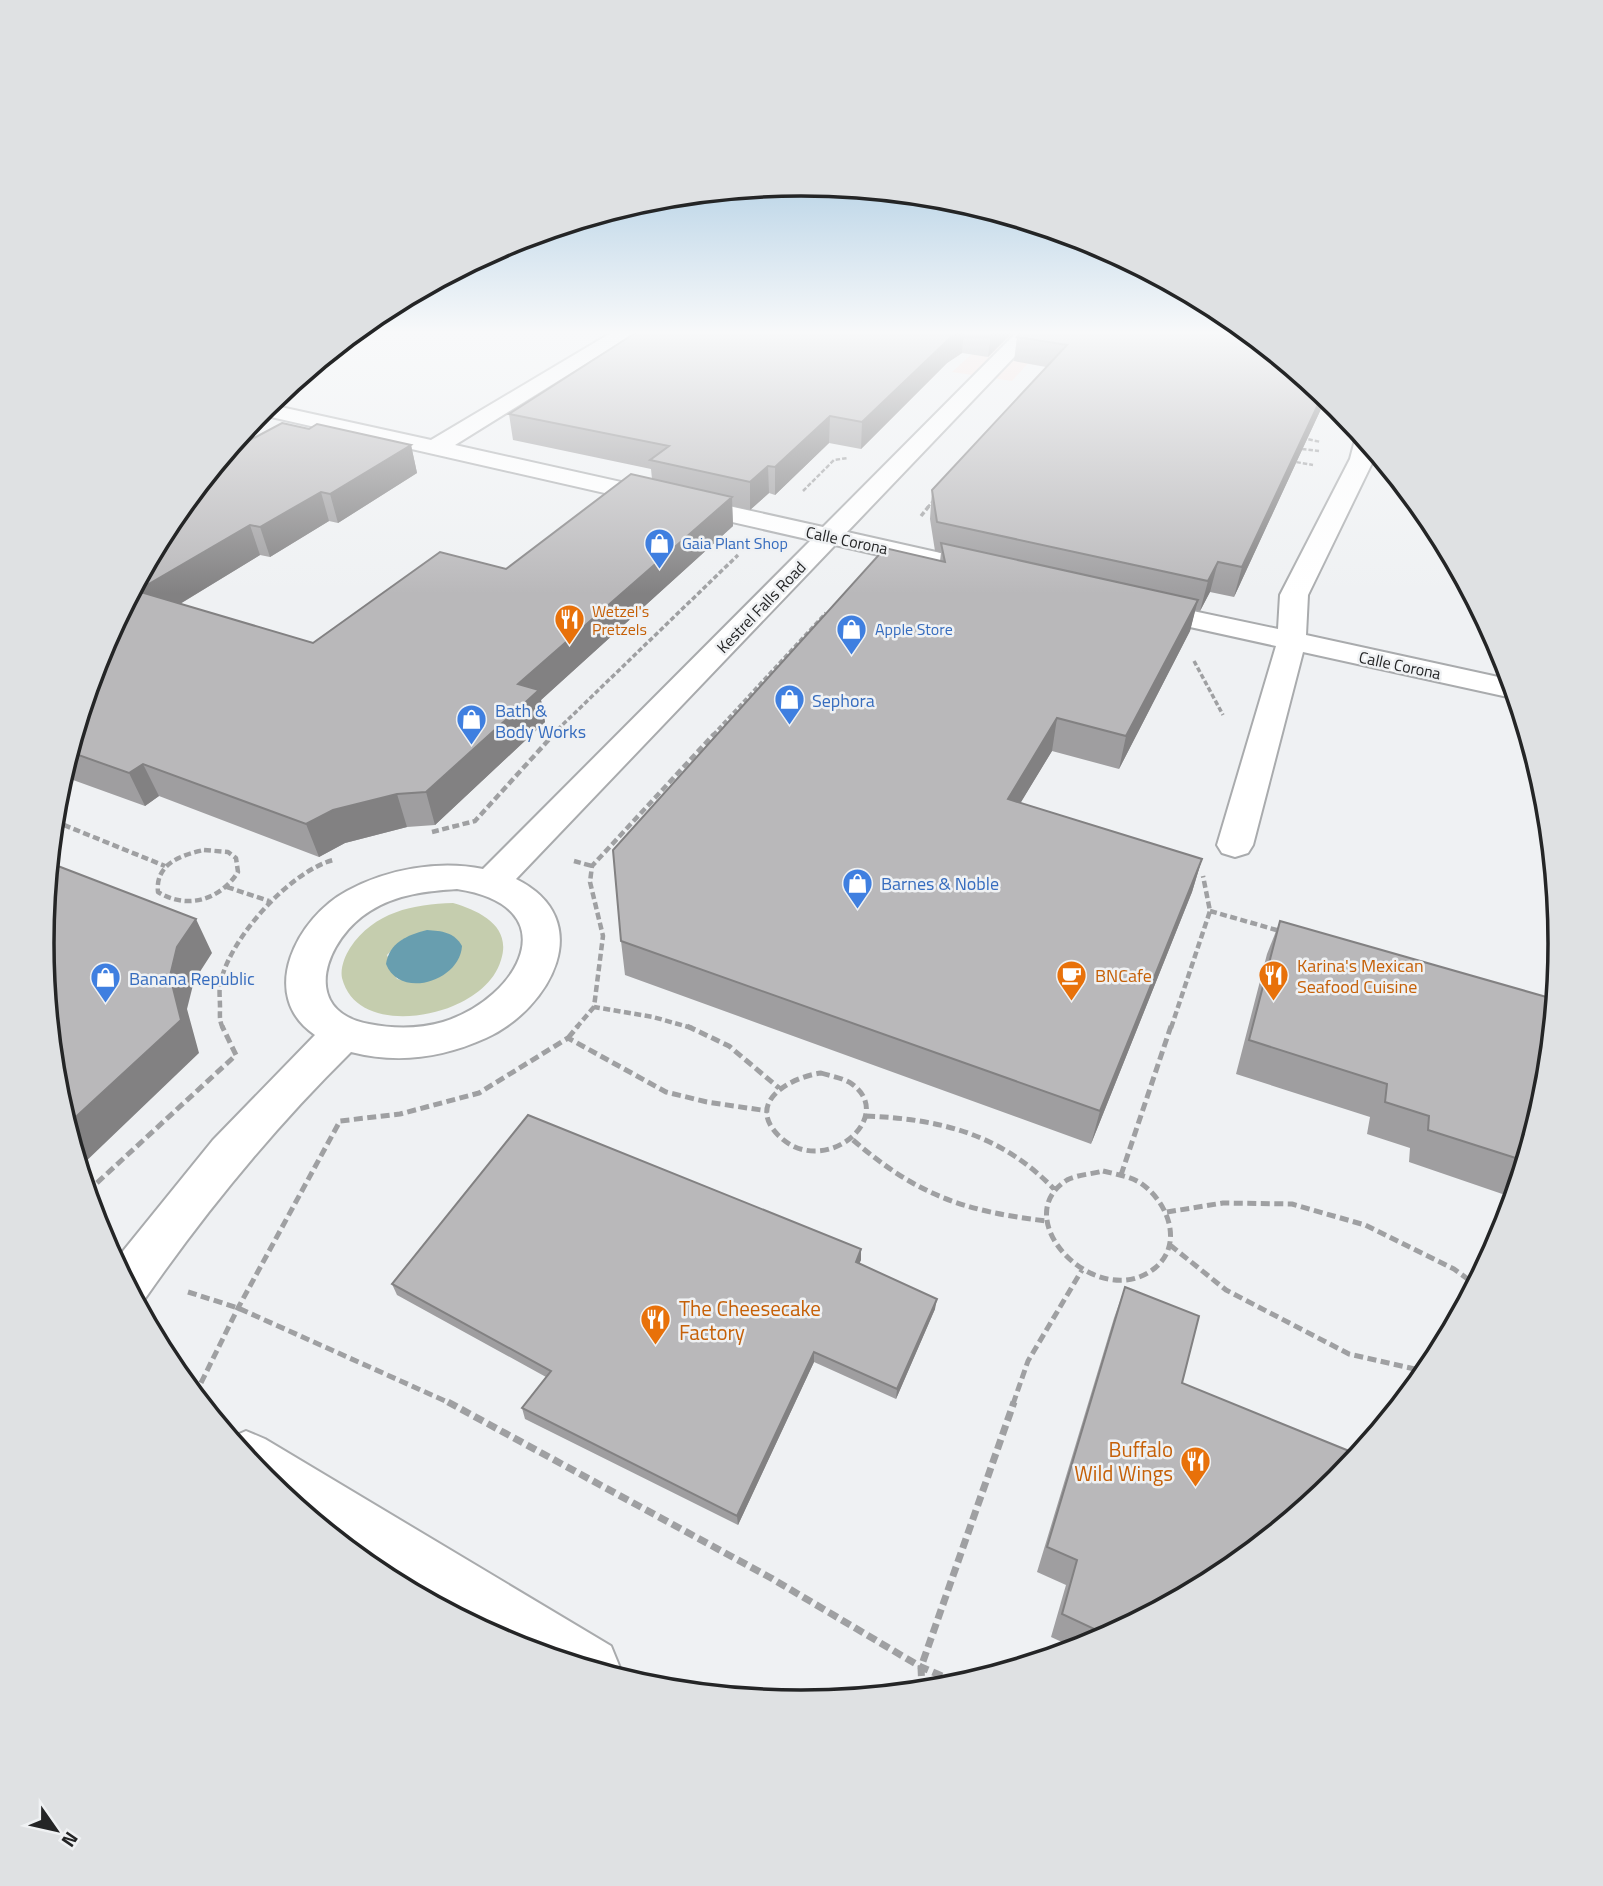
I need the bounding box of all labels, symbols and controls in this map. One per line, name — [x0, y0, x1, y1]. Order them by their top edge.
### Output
street label: Calle Corona — [804, 520, 890, 560]
shop icon: Gaia Plant Shop — [642, 526, 676, 570]
place label: Gaia Plant Shop — [682, 531, 788, 555]
street label: Kestrel Falls Road — [711, 556, 811, 658]
place label: Wetzel's Pretzels — [592, 599, 649, 641]
restaurant icon: Wetzel's Pretzels — [552, 603, 586, 647]
shop icon: Apple Store — [835, 612, 869, 656]
place label: Apple Store — [875, 617, 953, 641]
street label: Calle Corona — [1357, 645, 1443, 685]
shop icon: Sephora — [772, 683, 806, 727]
place label: Sephora — [812, 687, 875, 714]
place label: Bath & Body Works — [495, 697, 586, 745]
shop icon: Bath & Body Works — [455, 703, 489, 747]
shop icon: Barnes & Noble — [841, 866, 875, 910]
place label: Barnes & Noble — [881, 870, 999, 897]
place label: Karina's Mexican Seafood Cuisine — [1297, 952, 1424, 1000]
cafe icon: BNCafe — [1055, 958, 1089, 1002]
restaurant icon: Karina's Mexican Seafood Cuisine — [1257, 958, 1291, 1002]
shop icon: Banana Republic — [89, 961, 123, 1005]
place label: BNCafe — [1095, 962, 1152, 989]
place label: Banana Republic — [129, 965, 255, 992]
place label: The Cheesecake Factory — [679, 1292, 821, 1348]
restaurant icon: The Cheesecake Factory — [639, 1303, 673, 1347]
place label: Buffalo Wild Wings — [1074, 1433, 1173, 1489]
restaurant icon: Buffalo Wild Wings — [1179, 1444, 1213, 1488]
north arrow — [21, 1795, 91, 1865]
text: N — [55, 1826, 86, 1853]

